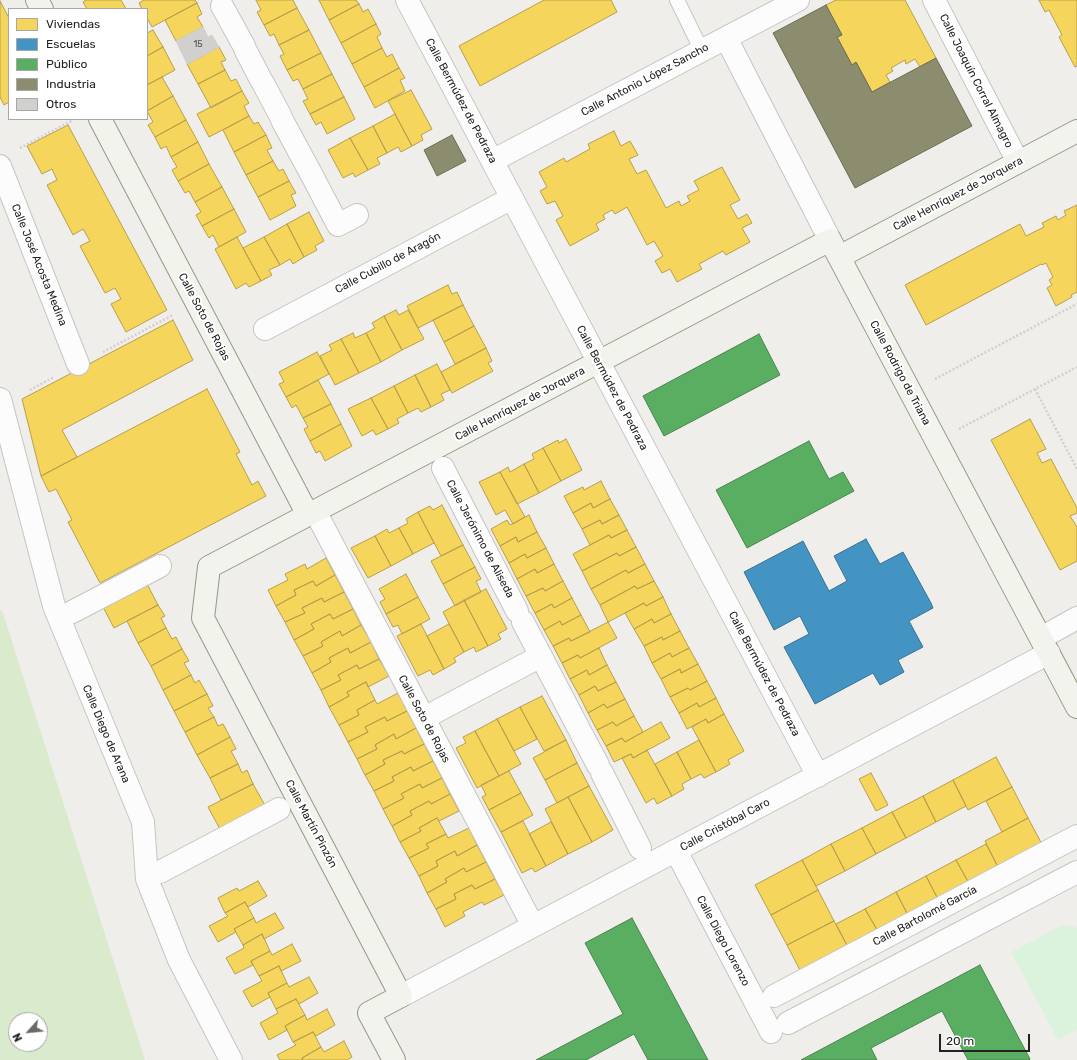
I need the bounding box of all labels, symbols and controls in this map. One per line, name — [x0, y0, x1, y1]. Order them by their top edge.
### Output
legend — [8, 8, 148, 120]
street label: Calle Joaquín Corral Almagro — [936, 12, 1016, 150]
text: Viviendas — [46, 17, 100, 31]
street label: Calle Bermúdez de Pedraza — [422, 36, 500, 166]
text: Escuelas — [46, 37, 96, 51]
house number: 15 — [193, 39, 203, 49]
street label: Calle Antonio López Sancho — [579, 41, 711, 119]
text: Público — [46, 57, 87, 71]
text: Industria — [46, 77, 96, 91]
text: Otros — [46, 97, 76, 111]
street label: Calle Henríquez de Jorquera — [891, 154, 1025, 234]
street label: Calle José Acosta Medina — [8, 202, 70, 328]
street label: Calle Cubillo de Aragón — [333, 230, 443, 296]
street label: Calle Soto de Rojas — [175, 271, 233, 363]
street label: Calle Rodrigo de Triana — [867, 318, 933, 428]
street label: Calle Bermúdez de Pedraza — [573, 323, 651, 453]
street label: Calle Henríquez de Jorquera — [453, 364, 587, 444]
street label: Calle Jerónimo de Aliseda — [443, 478, 517, 600]
street label: Calle Bermúdez de Pedraza — [725, 609, 803, 739]
street label: Calle Soto de Rojas — [395, 673, 453, 765]
street label: Calle Diego de Arana — [79, 683, 133, 785]
street label: Calle Martín Pinzón — [282, 778, 340, 870]
street label: Calle Cristóbal Caro — [678, 796, 772, 854]
street label: Calle Bartolomé García — [871, 883, 979, 949]
street label: Calle Diego Lorenzo — [694, 893, 752, 989]
north arrow — [8, 1012, 48, 1052]
scale bar — [941, 1026, 1032, 1052]
text: N — [10, 1031, 25, 1044]
text: 20 m — [946, 1034, 974, 1048]

